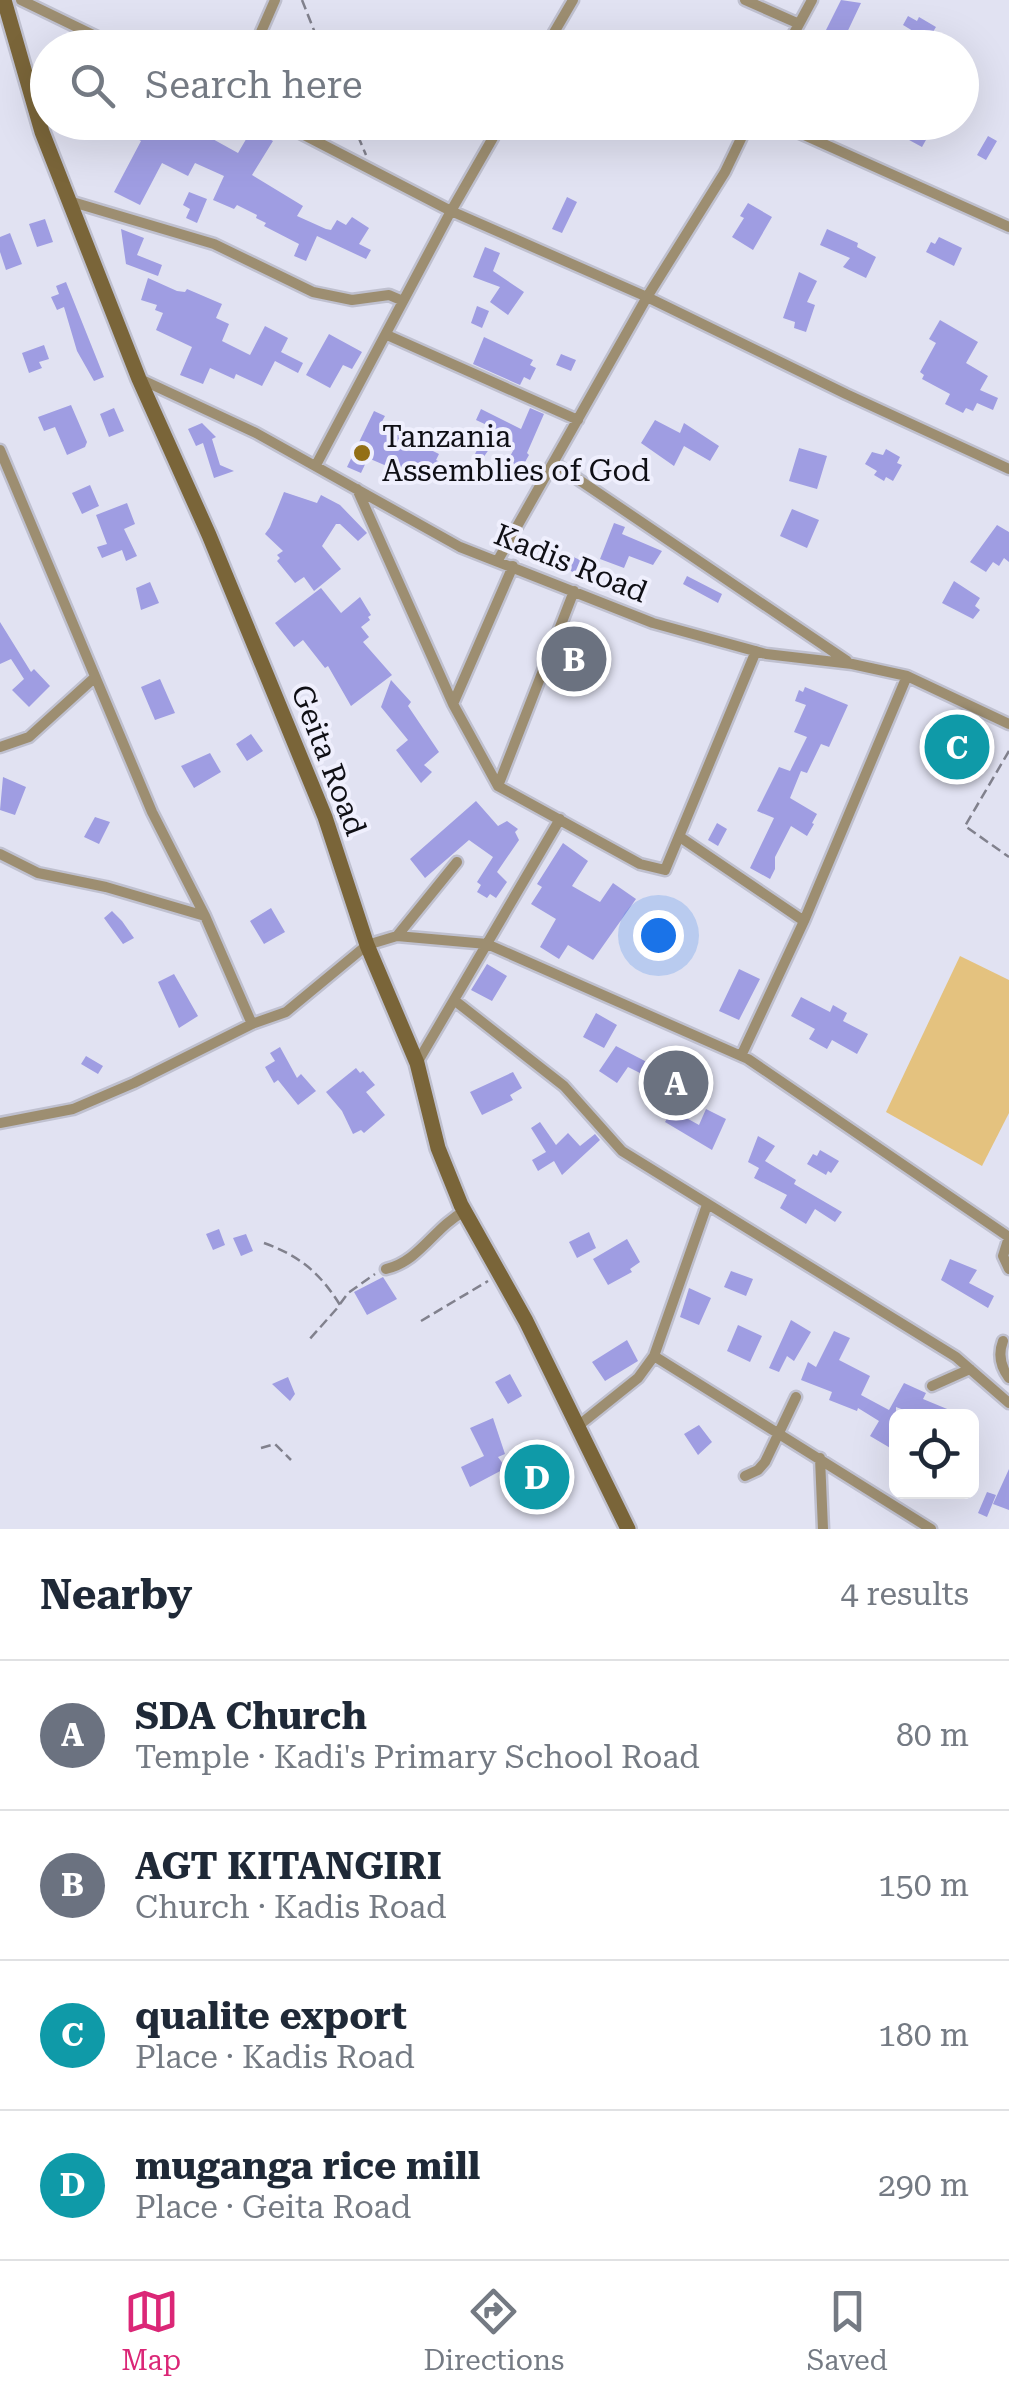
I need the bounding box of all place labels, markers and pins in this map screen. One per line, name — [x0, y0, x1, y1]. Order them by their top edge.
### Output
place label: Tanzania Assemblies of God — [382, 419, 650, 488]
marker: Tanzania Assemblies of God — [351, 442, 373, 464]
pin: B — [542, 622, 606, 696]
pin: C — [924, 710, 990, 784]
pin: A — [644, 1046, 708, 1120]
pin: D — [504, 1440, 570, 1514]

